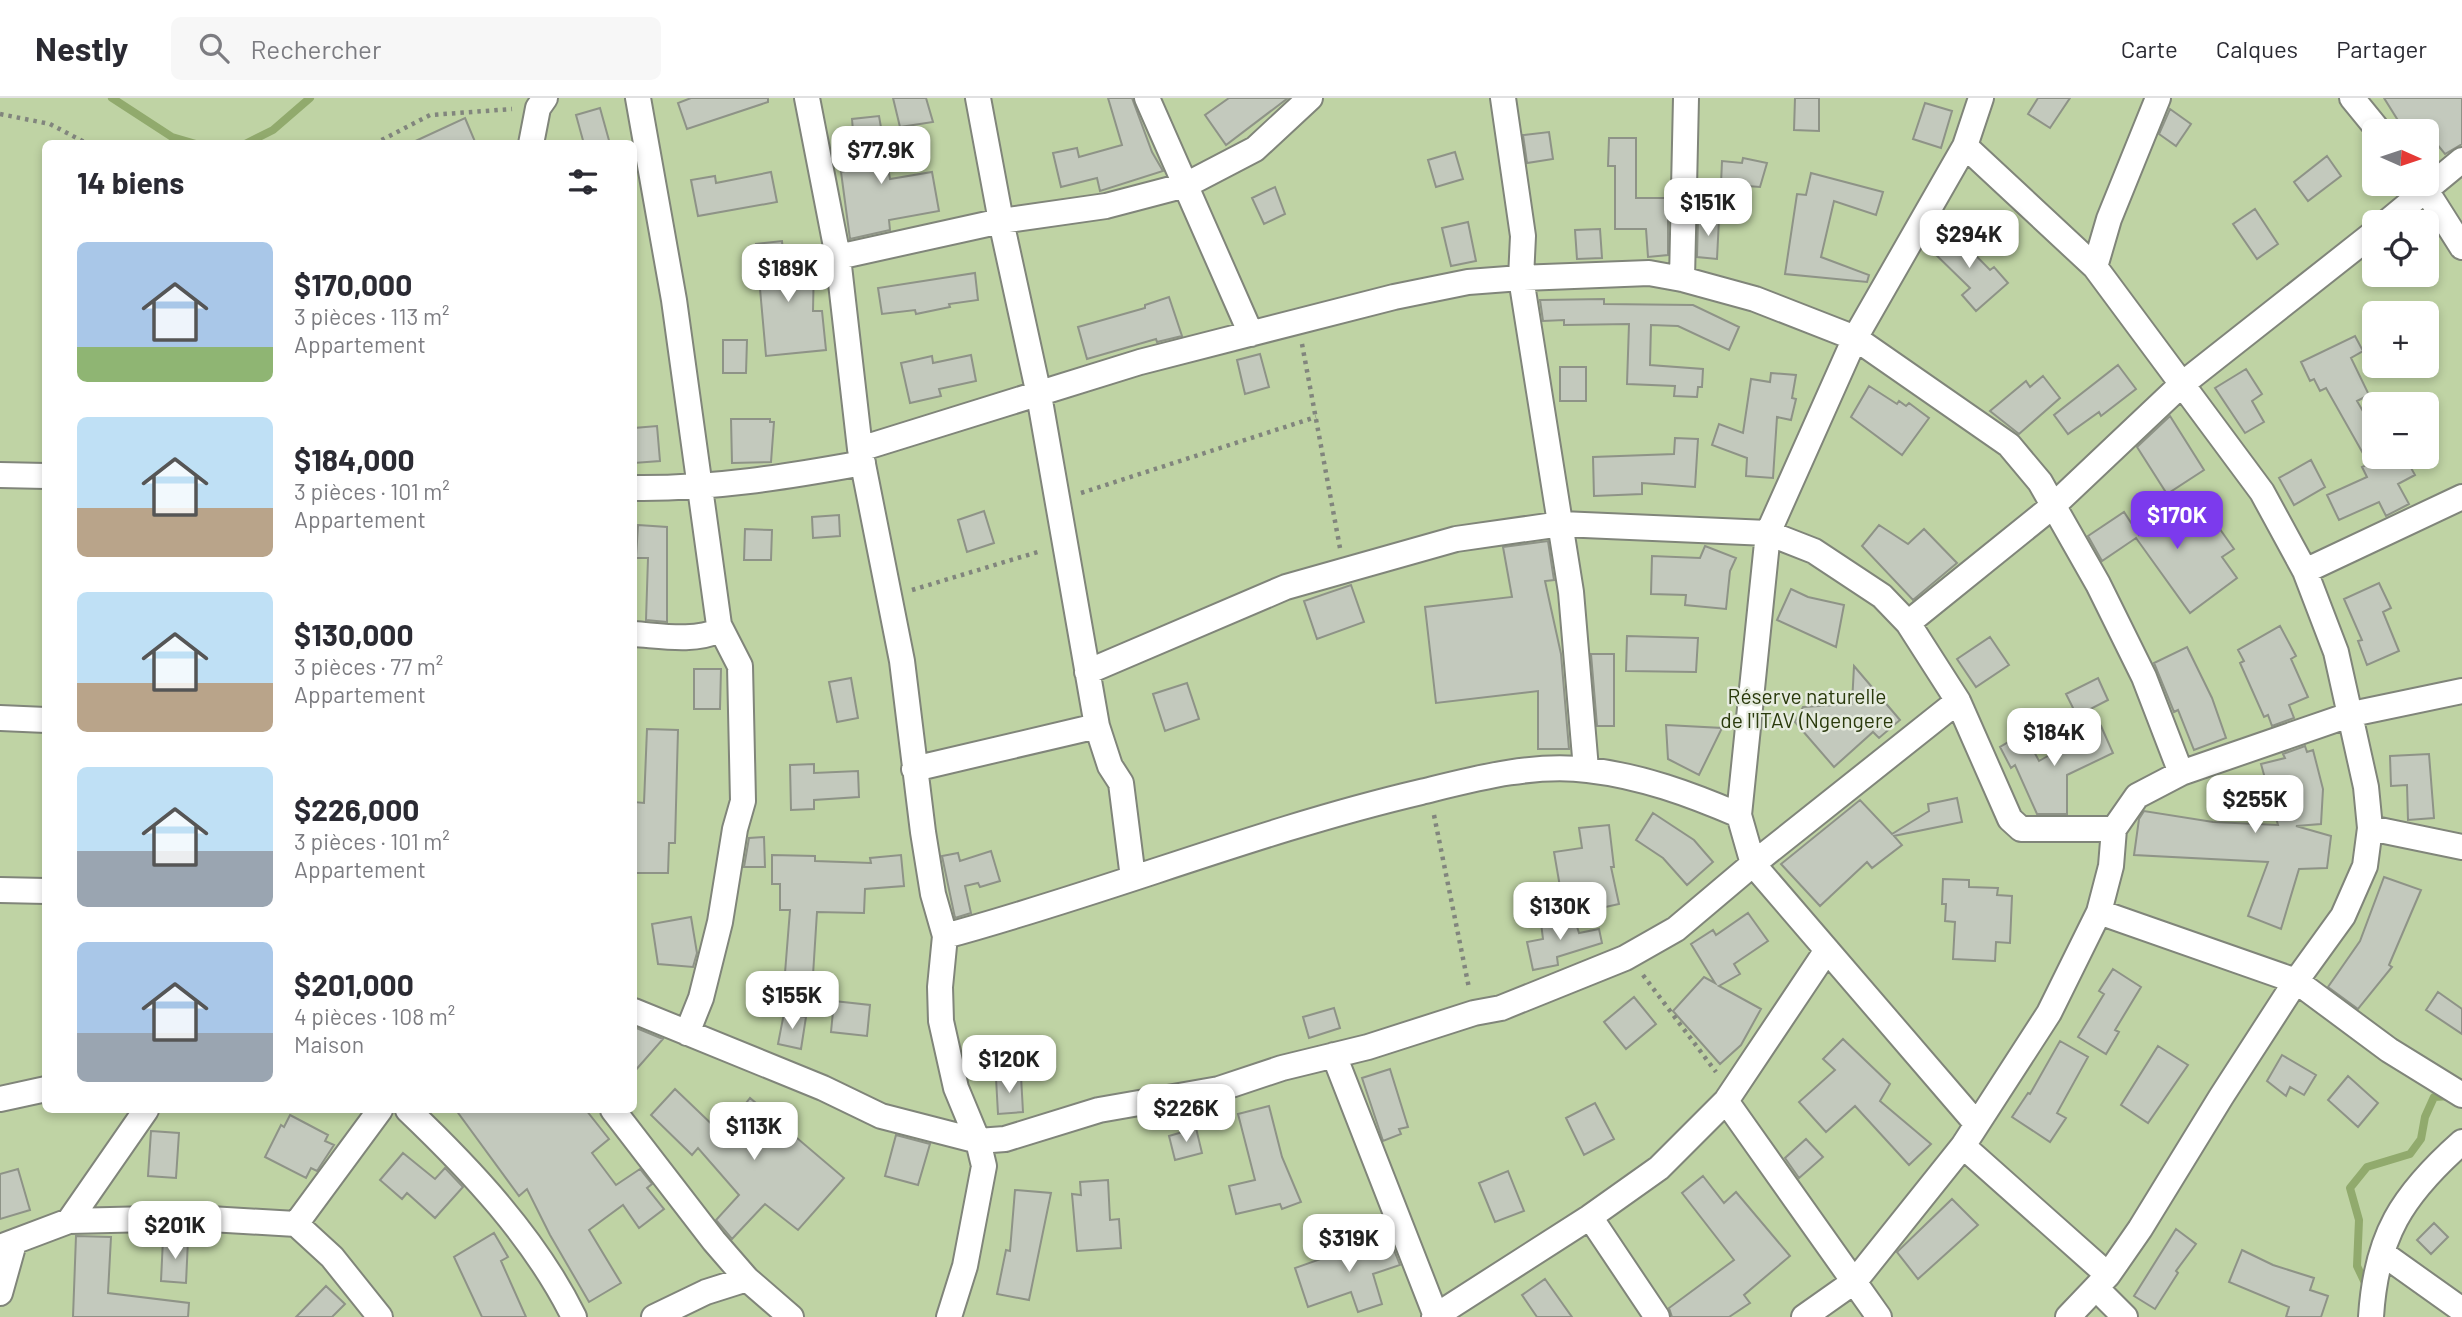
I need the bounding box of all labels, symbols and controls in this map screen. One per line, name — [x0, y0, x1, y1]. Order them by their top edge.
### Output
search box — [171, 17, 661, 80]
text: Nestly — [35, 28, 129, 68]
icon: search — [195, 29, 233, 67]
text: Rechercher — [251, 33, 381, 64]
text: Carte — [2121, 34, 2178, 63]
text: Calques — [2216, 34, 2298, 63]
text: Partager — [2336, 34, 2427, 63]
north arrow — [2362, 119, 2440, 196]
map controls — [2362, 119, 2439, 469]
pin: $77.9K — [824, 126, 938, 186]
text: $77.9K — [847, 135, 915, 163]
icon: filters — [564, 163, 602, 201]
text: 14 biens — [77, 164, 184, 200]
pin: $151K — [1659, 178, 1757, 238]
text: $151K — [1680, 187, 1736, 215]
button: locate — [2362, 210, 2439, 287]
pin: $294K — [1920, 211, 2018, 270]
text: $294K — [1936, 219, 2002, 247]
pin: $189K — [739, 244, 837, 304]
text: $189K — [758, 253, 818, 281]
text: $170,000 — [294, 266, 412, 302]
icon: home — [133, 270, 217, 354]
button: + — [2362, 301, 2439, 378]
text: 3 pièces · 113 m² — [294, 302, 449, 330]
text: Appartement — [294, 330, 426, 358]
button: − — [2362, 392, 2439, 469]
text: $184,000 — [294, 441, 415, 477]
icon: home — [133, 445, 217, 529]
text: 3 pièces · 101 m² — [294, 477, 450, 505]
pin: $170K — [2128, 491, 2226, 551]
text: $170K — [2147, 500, 2207, 528]
text: Appartement — [294, 505, 426, 533]
text: $130,000 — [294, 616, 414, 652]
icon: home — [133, 620, 217, 704]
text: 3 pièces · 77 m² — [294, 652, 443, 680]
text: Appartement — [294, 680, 426, 708]
park label: Réserve naturelle de l'ITAV (Ngengere — [1720, 683, 1894, 732]
pin: $184K — [2005, 708, 2103, 768]
text: $184K — [2023, 717, 2085, 745]
pin: $255K — [2206, 776, 2304, 835]
text: $255K — [2222, 784, 2288, 812]
text: $226,000 — [294, 791, 419, 827]
icon: home — [133, 795, 217, 879]
text: 3 pièces · 101 m² — [294, 827, 450, 855]
text: Appartement — [294, 855, 426, 883]
pin: $130K — [1511, 882, 1609, 942]
text: $130K — [1529, 891, 1591, 919]
text: $201,000 — [294, 966, 414, 1002]
icon: home — [133, 970, 217, 1054]
pin: $155K — [743, 972, 841, 1031]
text: $155K — [762, 980, 822, 1008]
text: 4 pièces · 108 m² — [294, 1002, 455, 1030]
text: Maison — [294, 1030, 364, 1058]
pin: $120K — [960, 1035, 1058, 1095]
text: $120K — [978, 1044, 1040, 1072]
pin: $226K — [1137, 1084, 1235, 1144]
text: $226K — [1153, 1093, 1219, 1121]
pin: $113K — [705, 1102, 803, 1162]
text: $113K — [726, 1111, 782, 1139]
pin: $201K — [126, 1202, 224, 1261]
text: $201K — [144, 1210, 206, 1238]
pin: $319K — [1300, 1214, 1398, 1274]
text: $319K — [1319, 1223, 1379, 1251]

